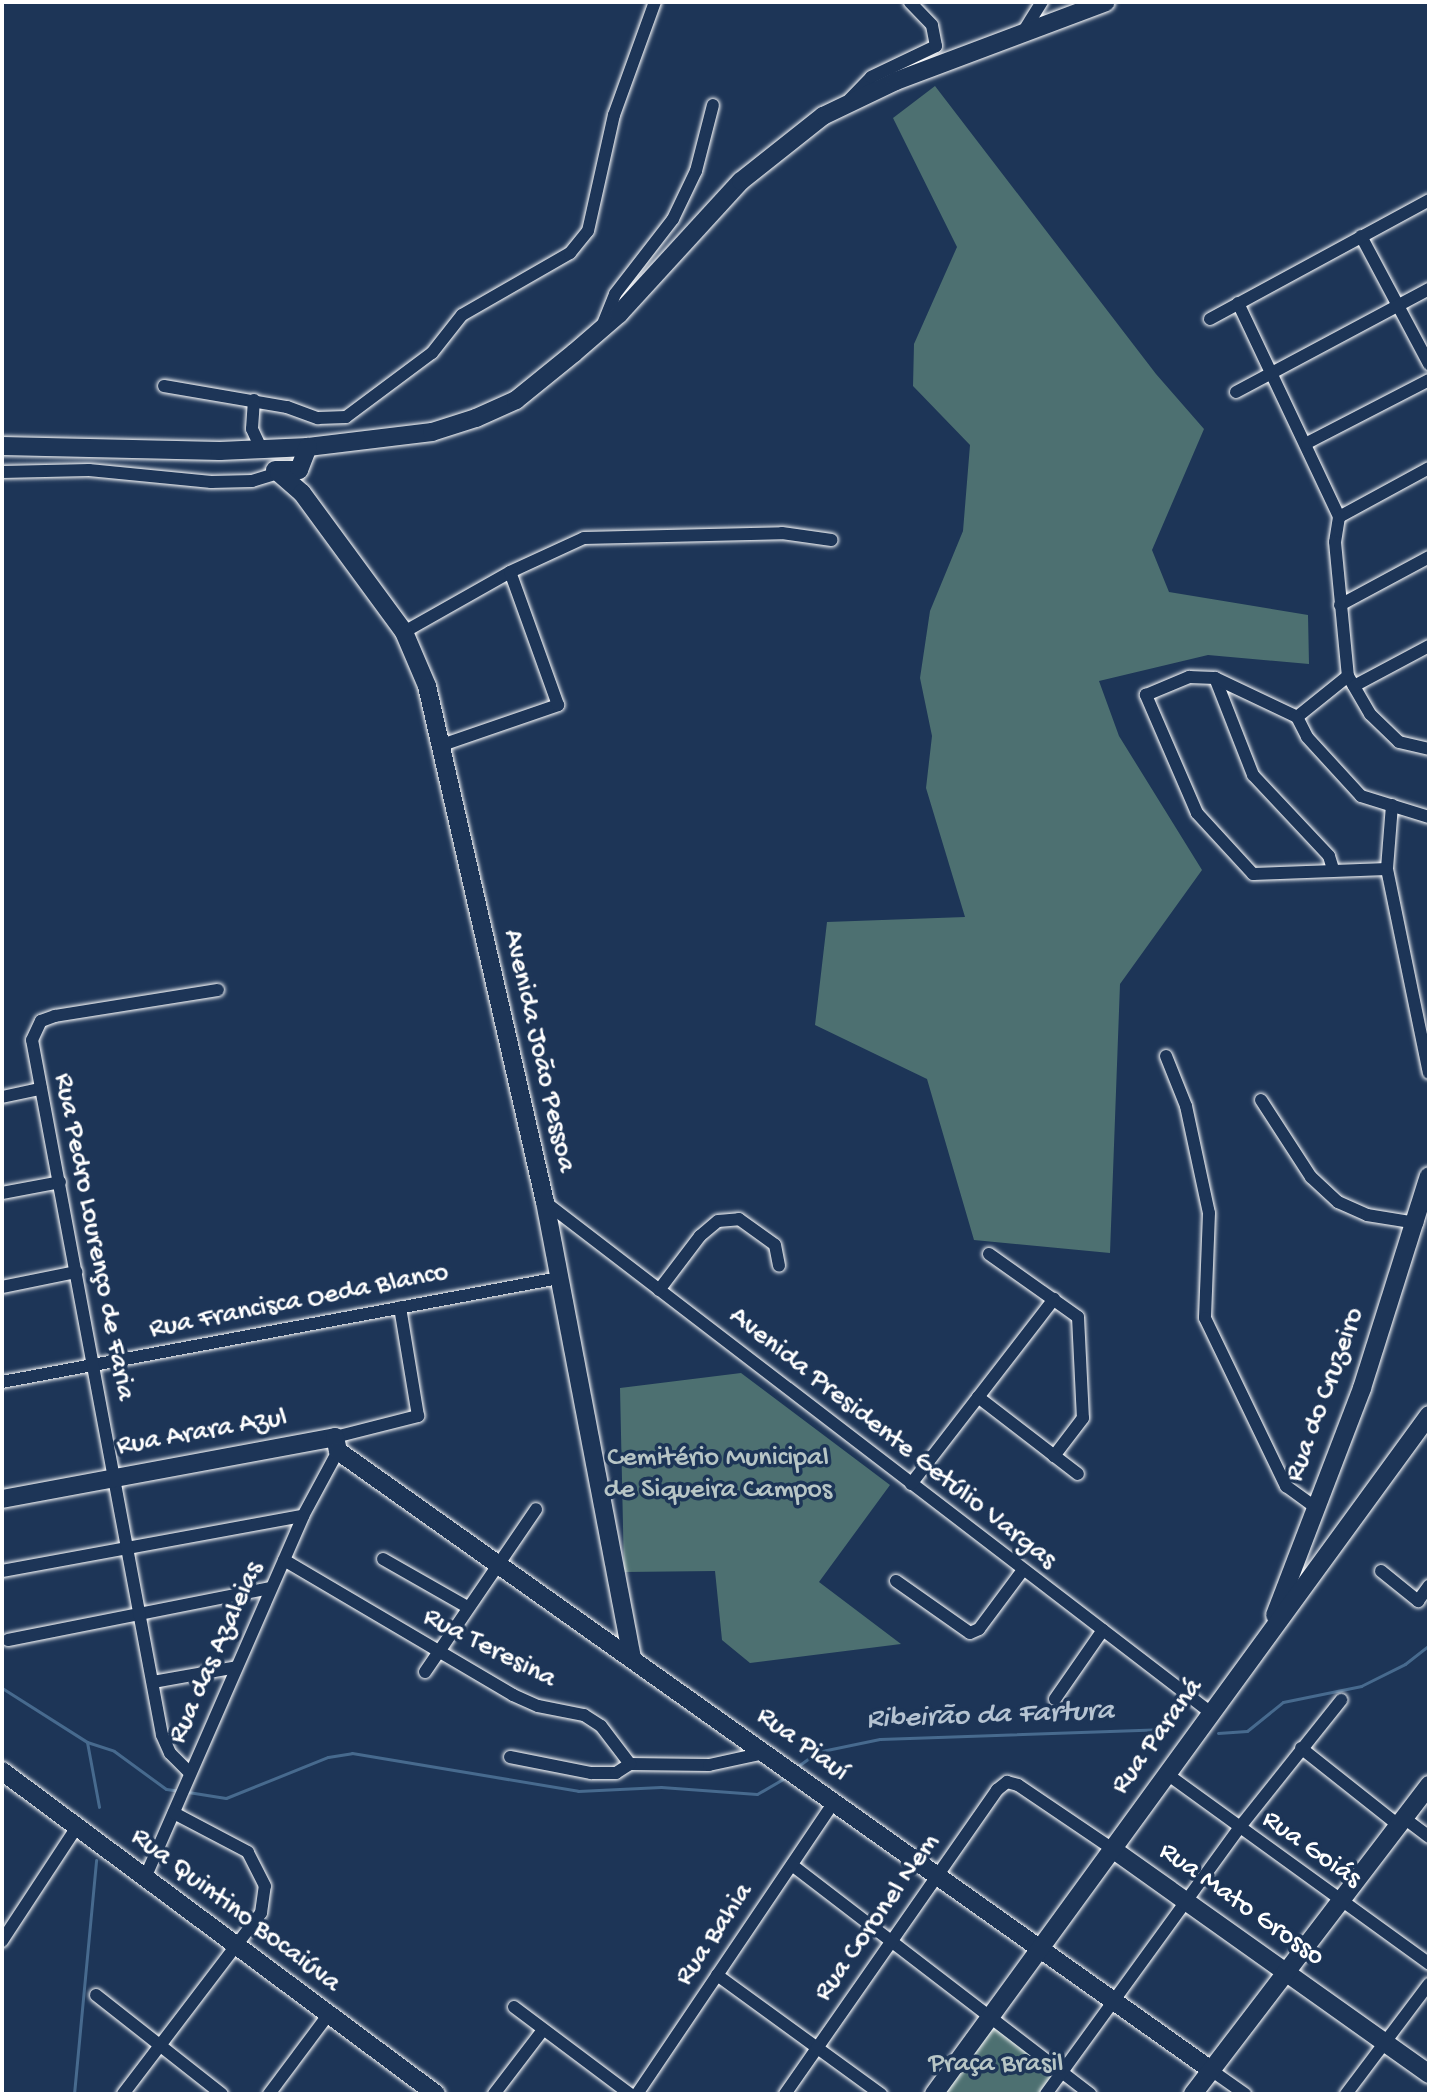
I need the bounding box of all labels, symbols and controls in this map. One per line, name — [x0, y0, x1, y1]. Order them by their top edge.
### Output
street label: Avenida João Pessoa — [494, 926, 582, 1176]
street label: Rua Pedro Lourenço de Faria — [45, 1071, 141, 1403]
street label: Rua Francisca Oeda Blanco — [147, 1257, 451, 1347]
street label: Avenida Presidente Getúlio Vargas — [721, 1300, 1063, 1578]
street label: Rua do Cruzeiro — [1279, 1303, 1373, 1487]
street label: Rua Arara Azul — [114, 1402, 290, 1464]
park label: Cemitério Municipal de Siqueira Campos — [604, 1442, 832, 1508]
street label: Rua das Azaleias — [162, 1557, 272, 1749]
street label: Rua Teresina — [417, 1601, 561, 1697]
street label: Rua Paraná — [1105, 1672, 1211, 1802]
water label: Ribeirão da Fartura — [866, 1695, 1114, 1739]
street label: Rua Piauí — [749, 1700, 855, 1790]
street label: Rua Goiás — [1255, 1804, 1367, 1896]
street label: Rua Quintino Bocaiúva — [123, 1821, 347, 2001]
street label: Rua Coronel Nem — [808, 1828, 948, 2008]
street label: Rua Mato Grosso — [1152, 1835, 1330, 1975]
street label: Rua Bahia — [668, 1877, 762, 1993]
park label: Praça Brasil — [929, 2048, 1063, 2082]

